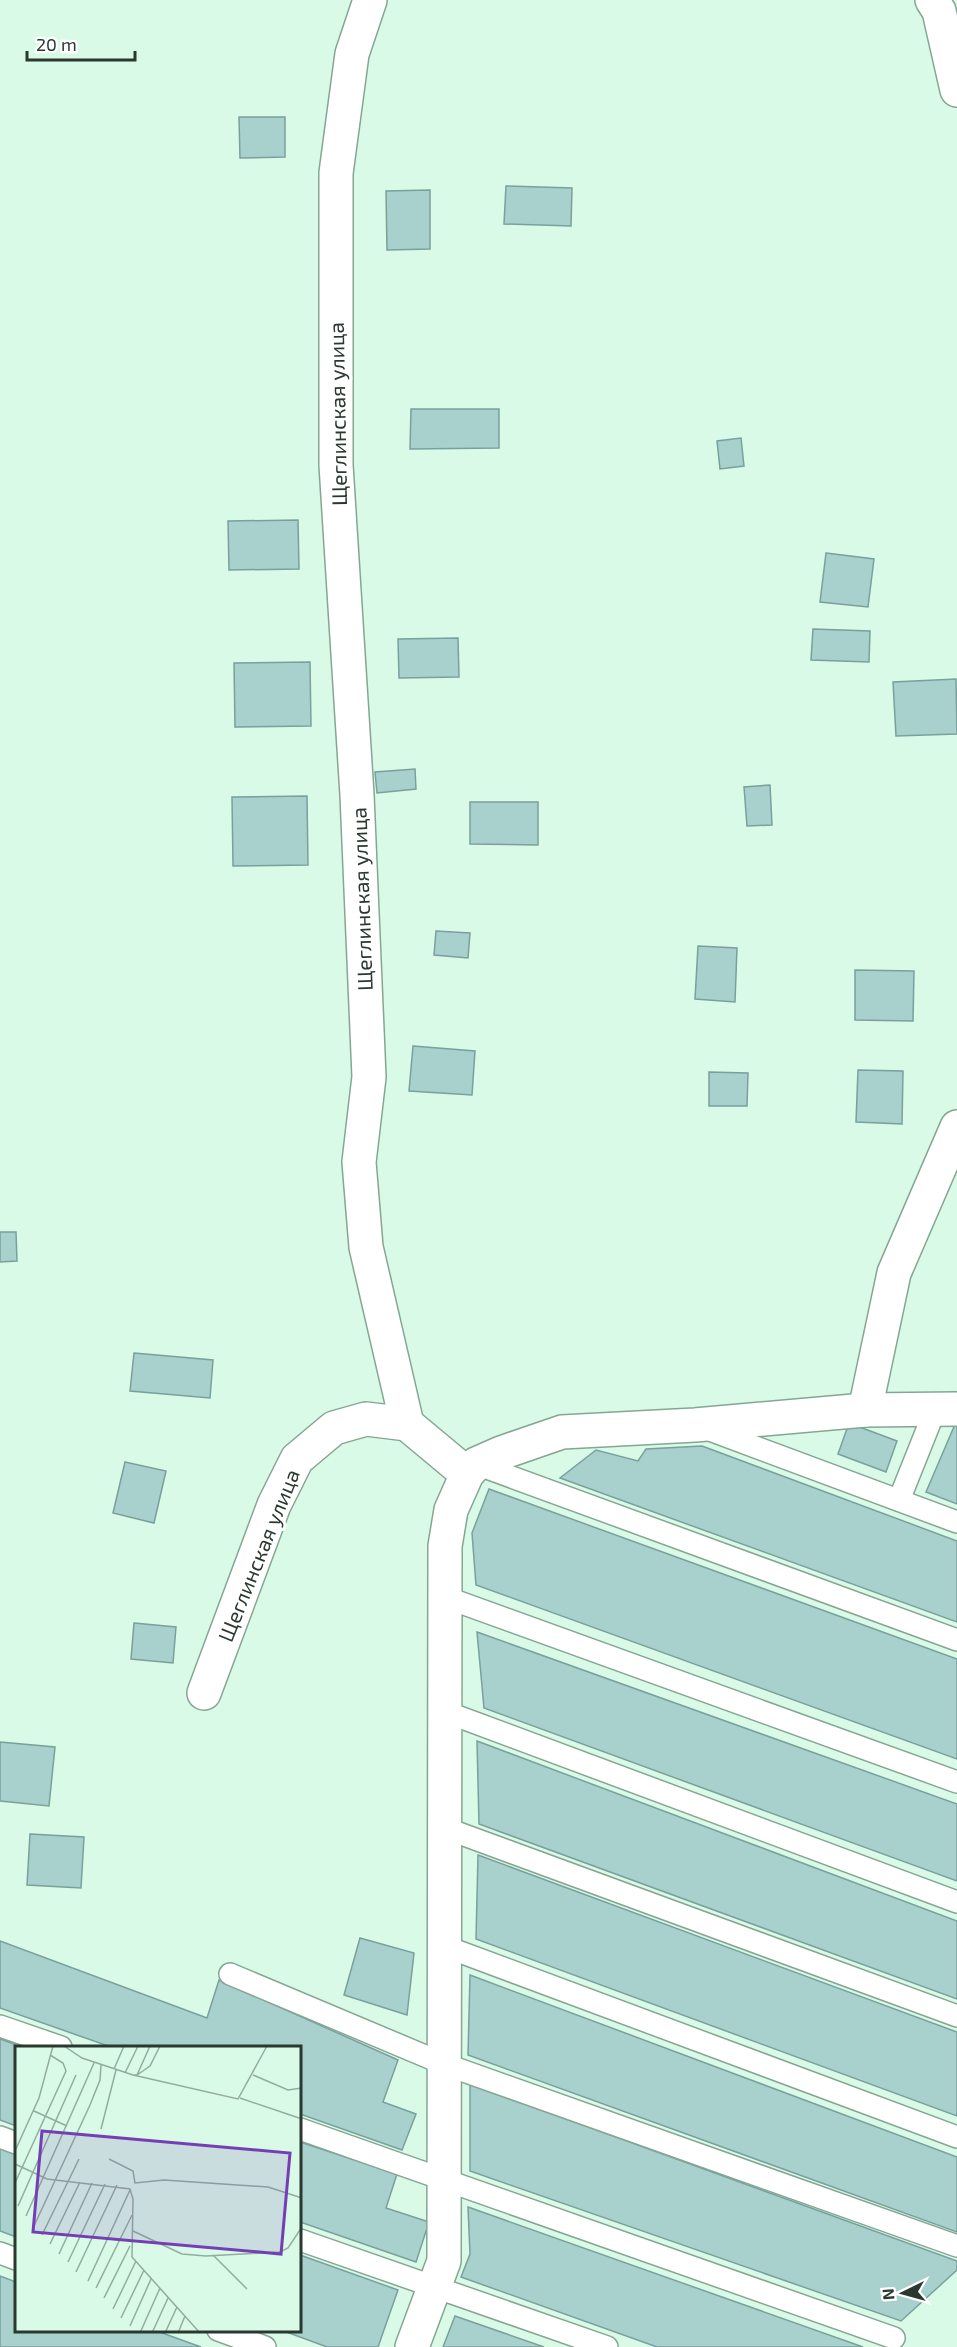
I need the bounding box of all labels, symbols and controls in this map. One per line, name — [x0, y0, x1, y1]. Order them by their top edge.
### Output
scale bar — [27, 24, 135, 62]
text: 20 m — [36, 33, 77, 55]
street label: Щеглинская улица — [323, 322, 352, 506]
street label: Щеглинская улица — [345, 807, 378, 991]
street label: Щеглинская улица — [212, 1465, 305, 1645]
inset map — [15, 2046, 302, 2332]
north arrow — [873, 2263, 933, 2323]
text: N — [878, 2288, 898, 2301]

